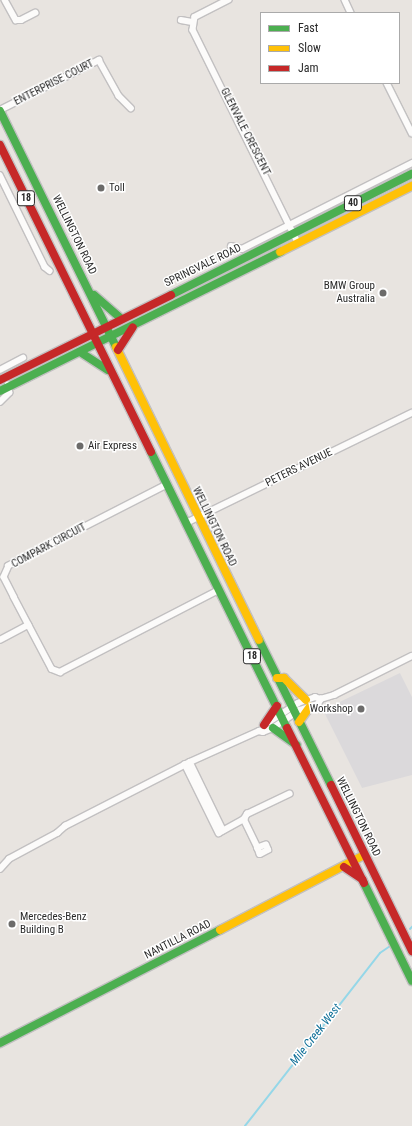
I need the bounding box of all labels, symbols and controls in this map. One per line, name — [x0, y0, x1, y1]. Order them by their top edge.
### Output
legend — [260, 12, 400, 84]
text: Fast — [298, 21, 318, 35]
text: Slow — [298, 41, 321, 55]
street label: ENTERPRISE COURT — [12, 57, 96, 109]
text: Jam — [298, 61, 319, 75]
street label: GLENVALE CRESCENT — [217, 86, 273, 178]
place label: Toll — [109, 181, 125, 195]
marker: Toll — [96, 183, 106, 193]
road number: 18 — [16, 190, 36, 206]
street label: WELLINGTON ROAD — [49, 193, 99, 277]
road number: 40 — [343, 195, 363, 211]
street label: SPRINGVALE ROAD — [162, 242, 244, 290]
place label: BMW Group Australia — [324, 280, 375, 306]
marker: BMW Group Australia — [378, 288, 388, 298]
place label: Air Express — [88, 439, 137, 453]
marker: Air Express — [75, 441, 85, 451]
street label: PETERS AVENUE — [263, 446, 335, 490]
street label: WELLINGTON ROAD — [189, 485, 239, 569]
street label: COMPARK CIRCUIT — [9, 521, 89, 571]
road number: 18 — [242, 648, 262, 664]
place label: Workshop — [310, 702, 353, 716]
marker: Workshop — [356, 704, 366, 714]
street label: WELLINGTON ROAD — [333, 775, 383, 859]
place label: Mercedes-Benz Building B — [20, 911, 87, 937]
street label: NANTILLA ROAD — [143, 918, 213, 962]
marker: Mercedes-Benz Building B — [7, 919, 17, 929]
water label: Mile Creek West — [288, 1001, 344, 1069]

